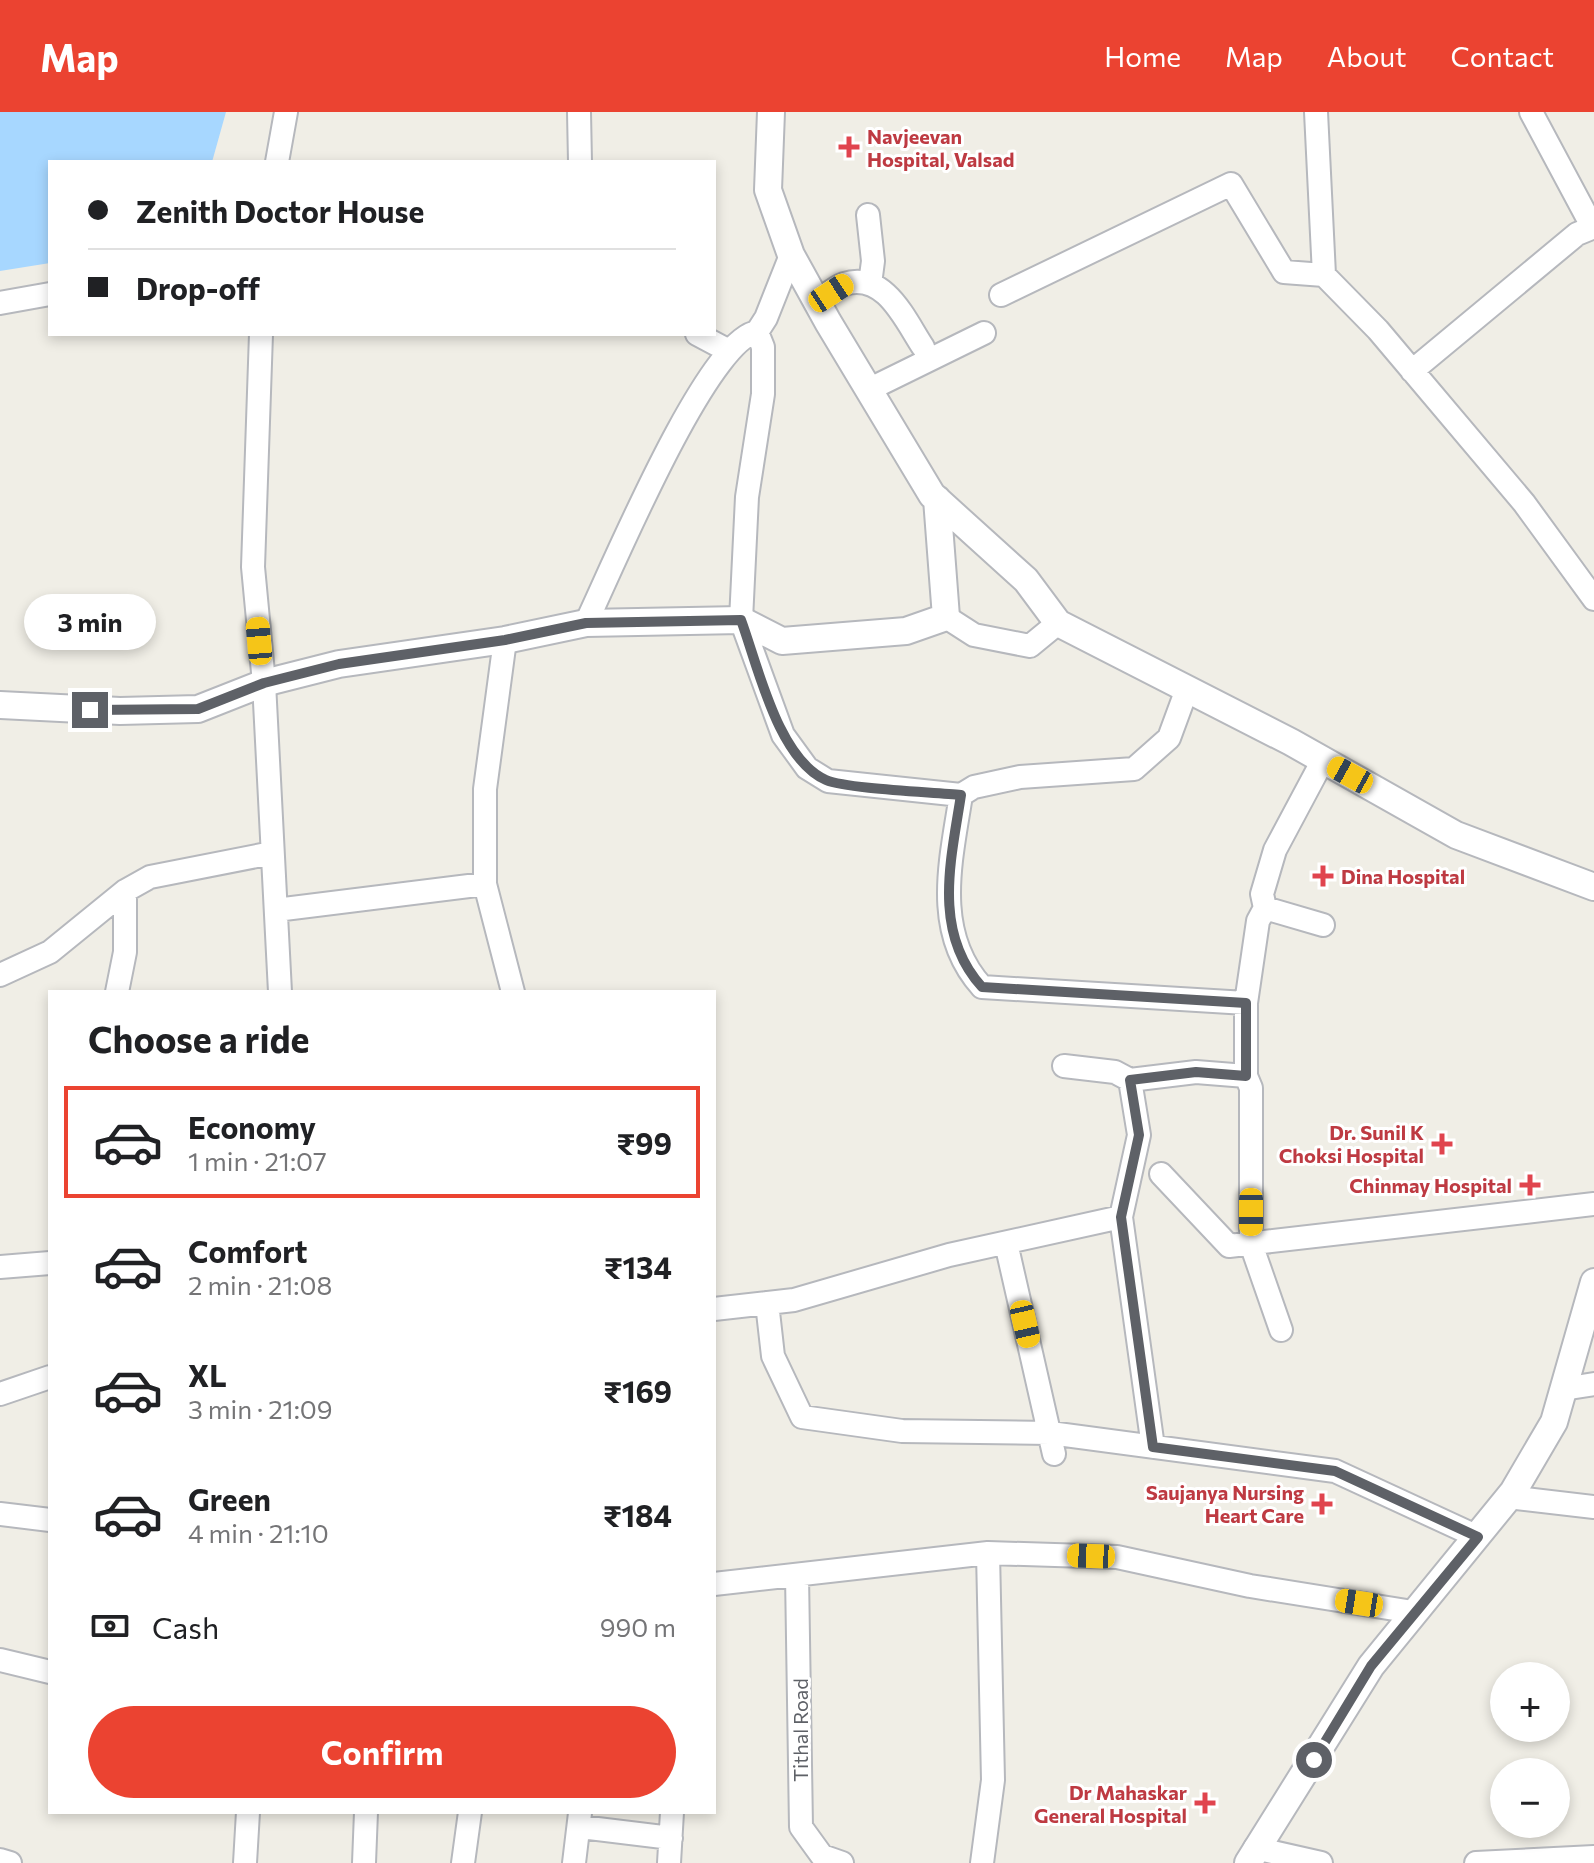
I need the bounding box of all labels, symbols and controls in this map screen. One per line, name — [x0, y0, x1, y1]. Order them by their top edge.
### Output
text: Map — [40, 33, 119, 80]
text: Home — [1104, 39, 1181, 73]
text: Map — [1225, 39, 1283, 73]
text: About — [1327, 39, 1407, 73]
text: Contact — [1451, 39, 1554, 73]
place label: Navjeevan Hospital, Valsad — [867, 124, 1014, 171]
marker: Navjeevan Hospital, Valsad — [838, 136, 860, 158]
text: Zenith Doctor House — [136, 192, 424, 229]
text: Drop-off — [136, 269, 260, 306]
car — [804, 270, 858, 316]
callout: 3 min — [24, 594, 156, 650]
text: 3 min — [57, 606, 123, 637]
car — [245, 616, 273, 666]
route end — [72, 692, 108, 728]
car — [1323, 753, 1377, 797]
place label: Dina Hospital — [1341, 864, 1465, 888]
marker: Dina Hospital — [1312, 865, 1334, 887]
text: Choose a ride — [88, 1016, 309, 1060]
icon: car — [92, 1106, 164, 1178]
text: Economy — [188, 1108, 316, 1145]
place label: Dr. Sunil K Choksi Hospital — [1279, 1120, 1424, 1167]
text: ₹99 — [616, 1124, 672, 1161]
marker: Dr. Sunil K Choksi Hospital — [1431, 1133, 1453, 1155]
text: 1 min · 21:07 — [188, 1145, 327, 1176]
place label: Chinmay Hospital — [1349, 1173, 1512, 1197]
marker: Chinmay Hospital — [1519, 1174, 1541, 1196]
car — [1239, 1188, 1263, 1236]
icon: car — [92, 1230, 164, 1302]
text: Comfort — [188, 1232, 307, 1269]
text: ₹134 — [604, 1248, 672, 1285]
text: 2 min · 21:08 — [188, 1269, 332, 1300]
car — [1008, 1298, 1042, 1350]
icon: car — [92, 1354, 164, 1426]
text: XL — [188, 1356, 227, 1393]
text: ₹169 — [603, 1372, 672, 1409]
text: 3 min · 21:09 — [188, 1393, 333, 1424]
icon: car — [92, 1478, 164, 1550]
text: Green — [188, 1480, 271, 1517]
place label: Saujanya Nursing Heart Care — [1146, 1480, 1304, 1527]
marker: Saujanya Nursing Heart Care — [1311, 1493, 1333, 1515]
text: ₹184 — [603, 1496, 672, 1533]
text: 4 min · 21:10 — [188, 1517, 329, 1548]
car — [1067, 1543, 1115, 1569]
car — [1333, 1587, 1385, 1619]
icon: cash — [88, 1604, 132, 1648]
text: Cash — [152, 1608, 219, 1645]
text: 990 m — [600, 1611, 676, 1642]
map controls — [1490, 1662, 1570, 1838]
button: + — [1490, 1662, 1570, 1742]
street label: Tithal Road — [788, 1678, 812, 1782]
button: Confirm — [88, 1706, 676, 1798]
route start — [1296, 1742, 1332, 1778]
button: − — [1490, 1758, 1570, 1838]
place label: Dr Mahaskar General Hospital — [1034, 1780, 1187, 1827]
marker: Dr Mahaskar General Hospital — [1194, 1792, 1216, 1814]

